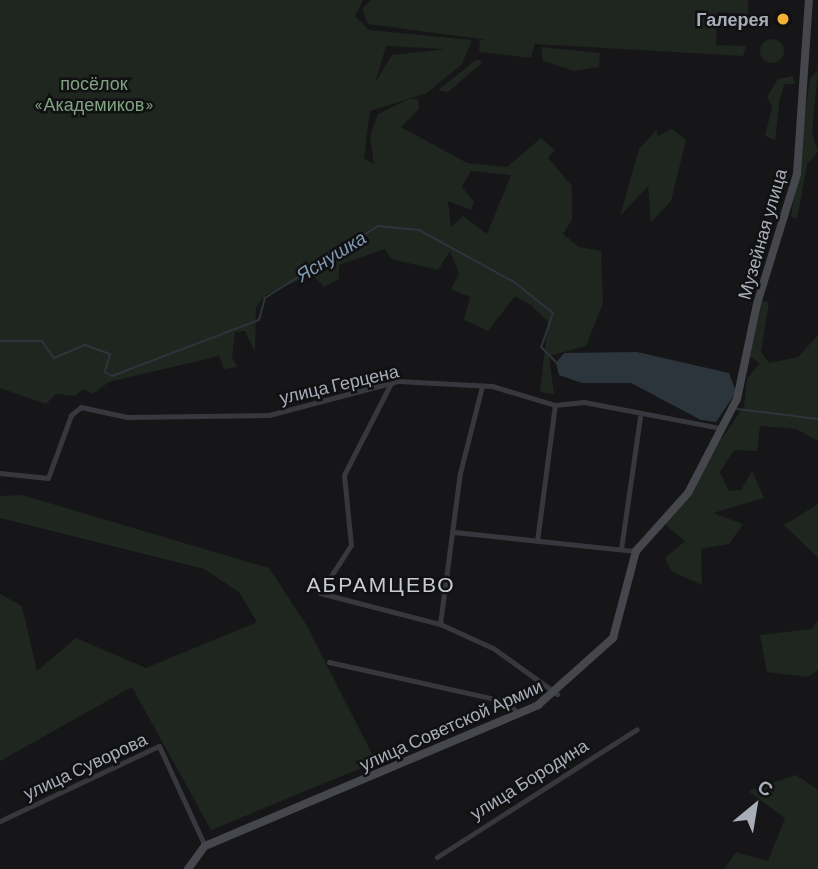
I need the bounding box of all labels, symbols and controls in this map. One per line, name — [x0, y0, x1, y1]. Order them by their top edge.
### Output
place label: Галерея — [696, 8, 769, 30]
marker: Галерея — [775, 11, 791, 27]
park label: посёлок «Академиков» — [34, 73, 154, 116]
street label: Музейная улица — [733, 166, 791, 302]
water label: Яснушка — [292, 226, 370, 286]
street label: улица Герцена — [277, 360, 401, 408]
district label: АБРАМЦЕВО — [308, 571, 454, 597]
street label: улица Советской Армии — [356, 675, 546, 775]
street label: улица Суворова — [20, 728, 150, 804]
street label: улица Бородина — [466, 734, 592, 824]
north arrow — [720, 771, 790, 841]
text: С — [754, 774, 777, 801]

